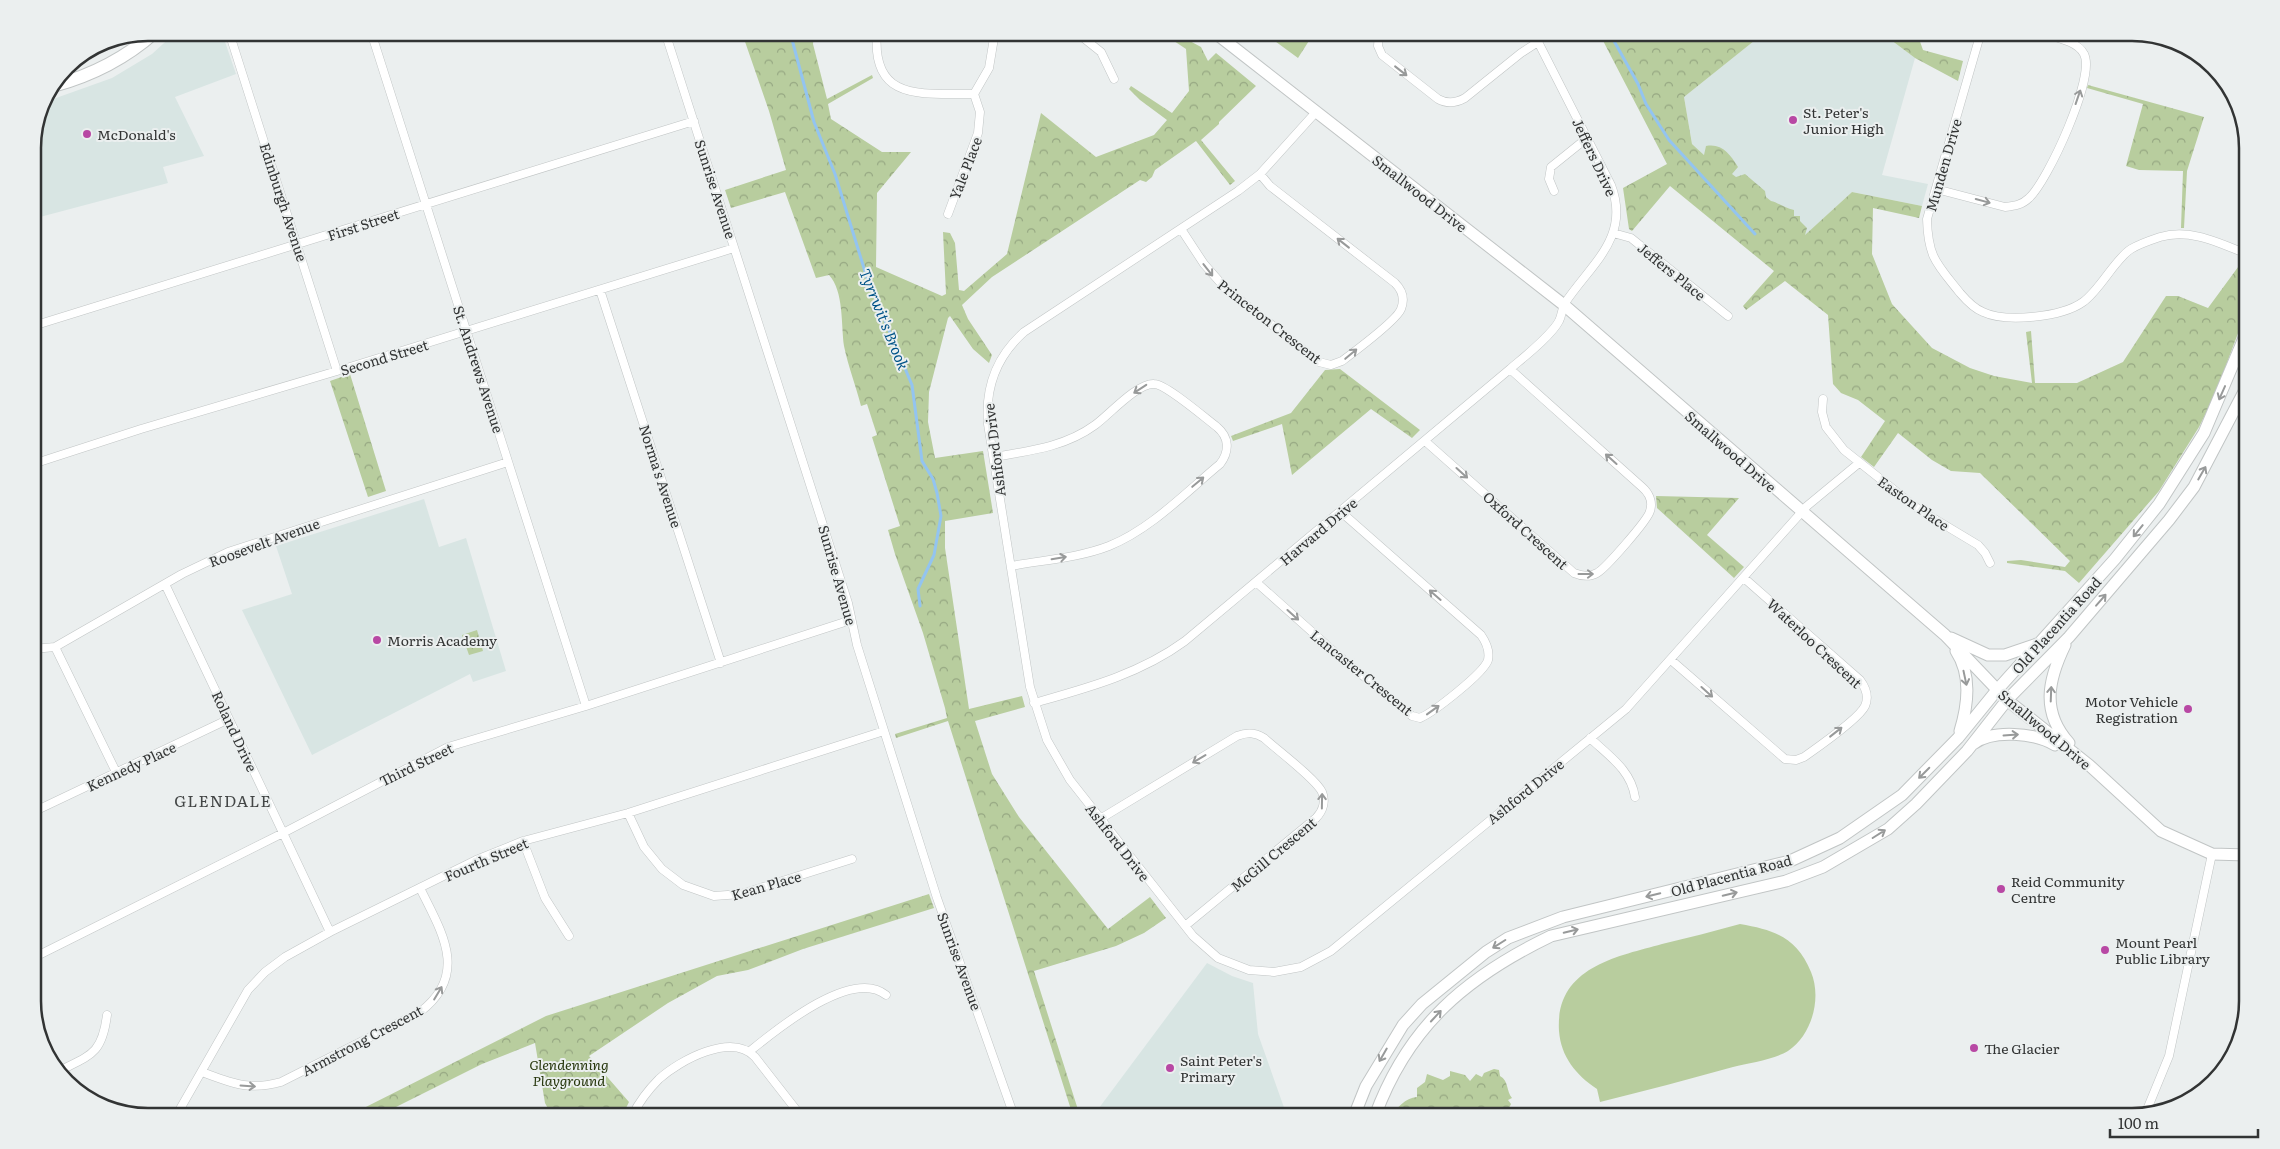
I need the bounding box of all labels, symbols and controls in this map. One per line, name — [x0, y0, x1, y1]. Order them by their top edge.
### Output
one-way arrow — [1394, 65, 1407, 76]
one-way arrow — [2074, 90, 2083, 105]
place label: St. Peter's Junior High — [1803, 102, 1884, 138]
marker: St. Peter's Junior High — [1787, 114, 1799, 126]
street label: Jeffers Drive — [1568, 115, 1622, 199]
street label: Munden Drive — [1920, 116, 1966, 214]
place label: McDonald's — [97, 124, 176, 144]
marker: McDonald's — [81, 128, 93, 140]
street label: Yale Place — [944, 134, 986, 202]
street label: Sunrise Avenue — [691, 137, 741, 241]
street label: Edinburgh Avenue — [255, 140, 313, 264]
street label: Smallwood Drive — [1369, 150, 1471, 236]
one-way arrow — [1975, 197, 1991, 207]
street label: First Street — [324, 203, 402, 245]
one-way arrow — [1337, 237, 1350, 248]
street label: Jeffers Place — [1634, 237, 1710, 305]
one-way arrow — [1203, 263, 1214, 276]
water label: Tyrrwit's Brook — [854, 265, 916, 374]
street label: Princeton Crescent — [1214, 274, 1326, 368]
street label: St. Andrews Avenue — [449, 303, 509, 435]
street label: Second Street — [337, 334, 431, 380]
one-way arrow — [1344, 349, 1357, 360]
one-way arrow — [1133, 384, 1147, 394]
one-way arrow — [2216, 385, 2226, 400]
street label: Ashford Drive — [978, 402, 1010, 498]
street label: Smallwood Drive — [1681, 406, 1781, 496]
street label: Norma's Avenue — [635, 422, 687, 530]
one-way arrow — [1605, 453, 1618, 465]
one-way arrow — [2197, 466, 2207, 481]
one-way arrow — [1455, 467, 1468, 479]
street label: Easton Place — [1874, 471, 1954, 535]
one-way arrow — [1192, 476, 1205, 487]
street label: Oxford Crescent — [1479, 486, 1573, 574]
street label: Harvard Drive — [1275, 493, 1361, 569]
street label: Roosevelt Avenue — [206, 513, 322, 571]
street label: Sunrise Avenue — [814, 523, 862, 627]
one-way arrow — [2132, 524, 2143, 537]
one-way arrow — [1050, 552, 1066, 562]
one-way arrow — [1578, 569, 1594, 579]
street label: Old Placentia Road — [2007, 572, 2105, 678]
one-way arrow — [1429, 589, 1442, 601]
street label: Waterloo Crescent — [1763, 594, 1867, 693]
one-way arrow — [2095, 594, 2106, 607]
one-way arrow — [1286, 609, 1299, 620]
street label: Lancaster Crescent — [1307, 624, 1418, 720]
place label: Morris Academy — [387, 630, 498, 650]
marker: Morris Academy — [371, 634, 383, 646]
one-way arrow — [1961, 670, 1970, 686]
street label: Smallwood Drive — [1995, 684, 2095, 774]
one-way arrow — [1701, 686, 1714, 698]
street label: Roland Drive — [208, 687, 262, 775]
one-way arrow — [2046, 687, 2056, 703]
place label: Motor Vehicle Registration — [2085, 691, 2178, 727]
marker: Motor Vehicle Registration — [2182, 703, 2194, 715]
one-way arrow — [1426, 705, 1440, 715]
one-way arrow — [1829, 727, 1842, 738]
one-way arrow — [2002, 730, 2018, 740]
street label: Kennedy Place — [83, 736, 179, 796]
street label: Third Street — [376, 737, 457, 790]
street label: Ashford Drive — [1482, 754, 1568, 828]
one-way arrow — [1192, 755, 1206, 765]
one-way arrow — [1918, 766, 1930, 779]
district label: GLENDALE — [174, 788, 272, 812]
one-way arrow — [1317, 794, 1327, 810]
street label: Ashford Drive — [1081, 799, 1155, 885]
street label: McGill Crescent — [1226, 812, 1320, 896]
one-way arrow — [1872, 829, 1886, 839]
street label: Fourth Street — [441, 832, 531, 886]
street label: Old Placentia Road — [1668, 849, 1794, 901]
street label: Kean Place — [729, 865, 803, 905]
place label: Reid Community Centre — [2011, 871, 2126, 907]
marker: Reid Community Centre — [1995, 883, 2007, 895]
one-way arrow — [1721, 889, 1737, 898]
one-way arrow — [1646, 891, 1662, 900]
street label: Sunrise Avenue — [933, 909, 987, 1013]
one-way arrow — [1563, 926, 1579, 935]
place label: Mount Pearl Public Library — [2115, 932, 2211, 968]
one-way arrow — [1492, 938, 1506, 949]
marker: Mount Pearl Public Library — [2099, 944, 2111, 956]
one-way arrow — [432, 986, 443, 1000]
street label: Armstrong Crescent — [298, 999, 426, 1080]
one-way arrow — [1430, 1009, 1442, 1022]
place label: The Glacier — [1984, 1038, 2060, 1058]
marker: The Glacier — [1968, 1042, 1980, 1054]
one-way arrow — [1378, 1048, 1388, 1062]
place label: Saint Peter's Primary — [1180, 1050, 1262, 1086]
park label: Glendenning Playground — [529, 1054, 609, 1090]
marker: Saint Peter's Primary — [1164, 1062, 1176, 1074]
one-way arrow — [240, 1081, 256, 1091]
scale bar — [2110, 1106, 2258, 1138]
text: 100 m — [2118, 1111, 2159, 1134]

